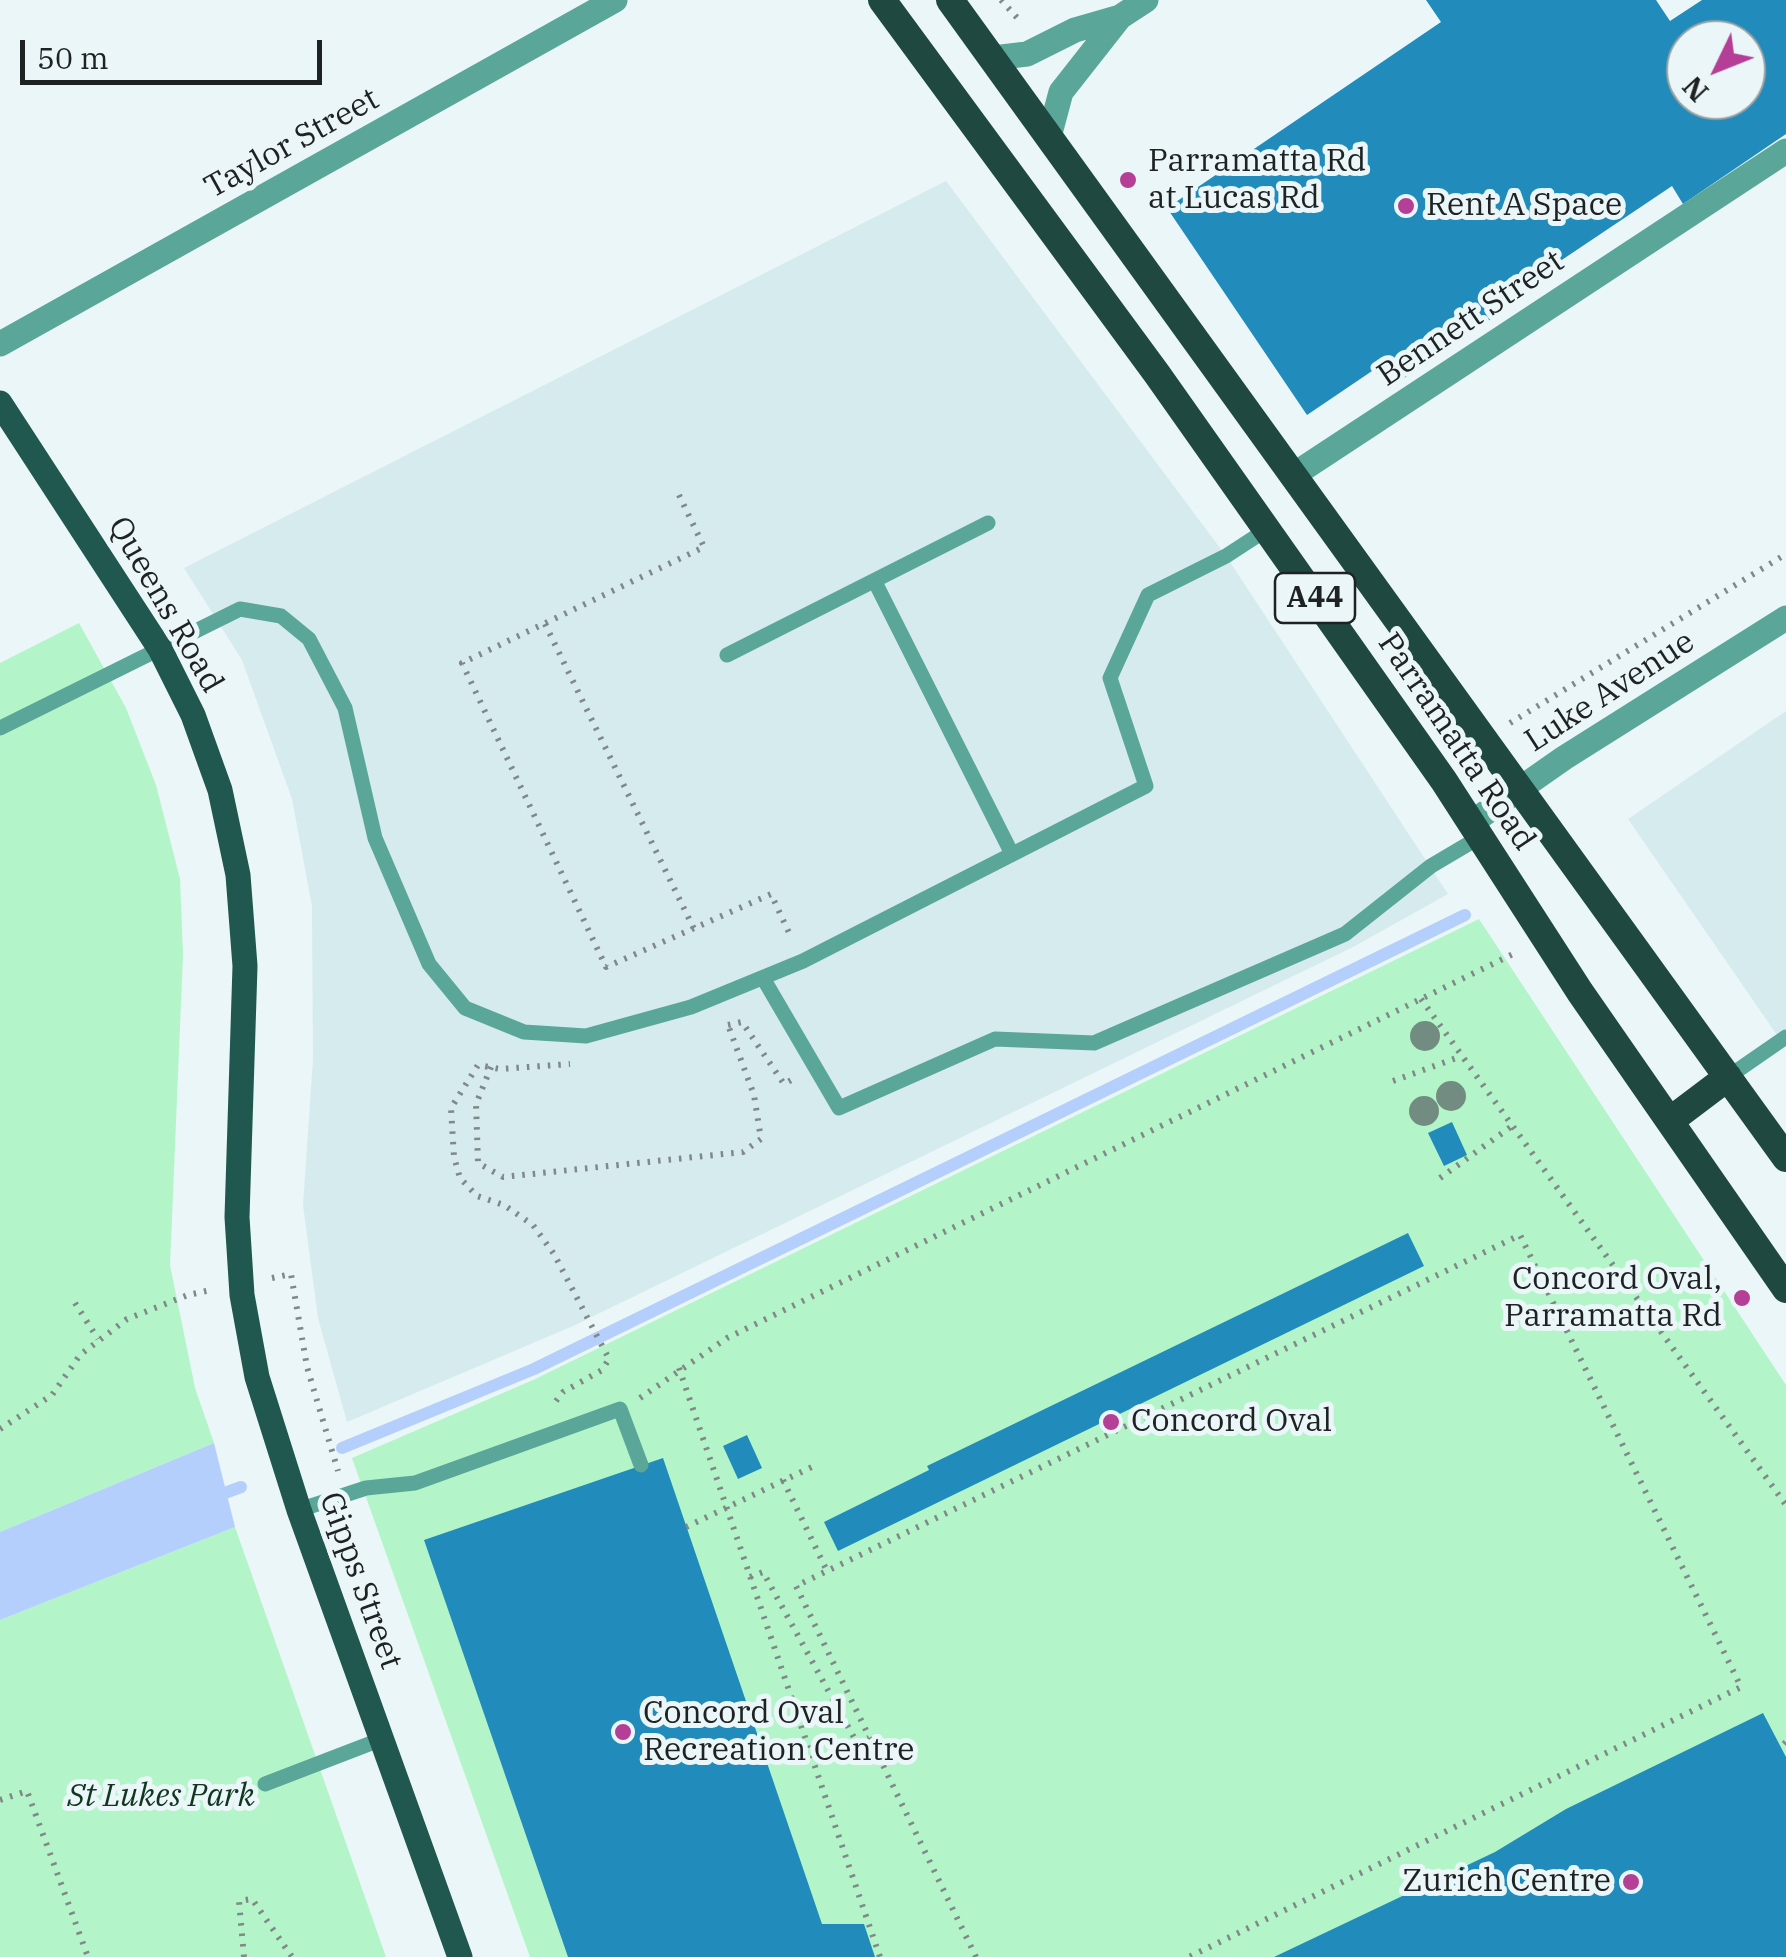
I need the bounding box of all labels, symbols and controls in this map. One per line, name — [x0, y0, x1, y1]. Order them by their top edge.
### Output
scale bar — [25, 20, 328, 82]
north arrow — [1666, 20, 1766, 120]
text: 50 m — [37, 38, 109, 77]
text: N — [1674, 69, 1716, 110]
street label: Taylor Street — [198, 80, 386, 208]
place label: Parramatta Rd at Lucas Rd — [1148, 143, 1366, 218]
marker: Parramatta Rd at Lucas Rd — [1117, 169, 1139, 191]
place label: Rent A Space — [1426, 187, 1622, 225]
marker: Rent A Space — [1395, 195, 1417, 217]
street label: Bennett Street — [1371, 243, 1571, 395]
street label: Queens Road — [99, 510, 231, 700]
road number: A44 — [1275, 573, 1355, 623]
street label: Luke Avenue — [1518, 623, 1702, 761]
street label: Parramatta Road — [1369, 626, 1543, 858]
place label: Concord Oval, Parramatta Rd — [1504, 1261, 1722, 1336]
marker: Concord Oval, Parramatta Rd — [1731, 1287, 1753, 1309]
place label: Concord Oval — [1131, 1403, 1332, 1441]
marker: Concord Oval — [1100, 1411, 1122, 1433]
street label: Gipps Street — [310, 1487, 410, 1675]
place label: Concord Oval Recreation Centre — [643, 1695, 914, 1770]
marker: Concord Oval Recreation Centre — [612, 1721, 634, 1743]
park label: St Lukes Park — [67, 1778, 255, 1816]
place label: Zurich Centre — [1402, 1863, 1611, 1901]
marker: Zurich Centre — [1620, 1871, 1642, 1893]

